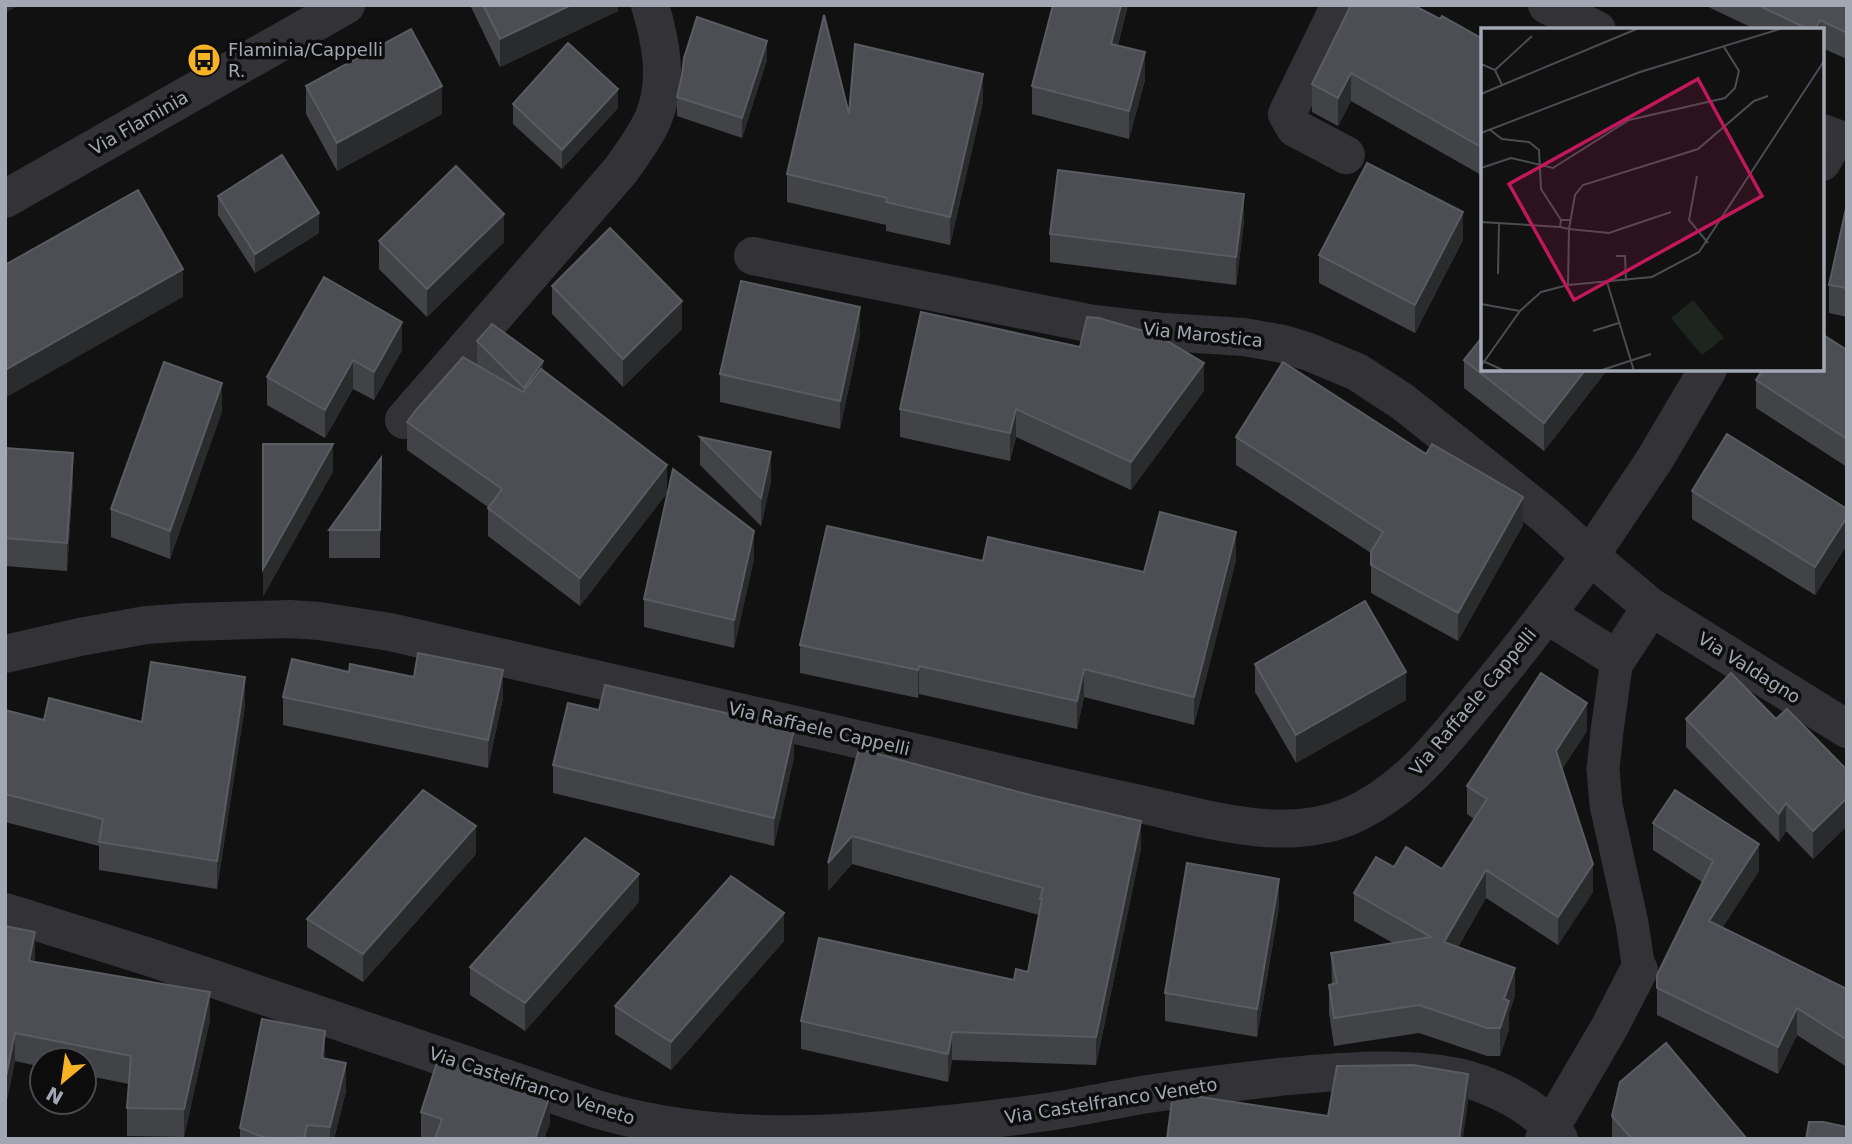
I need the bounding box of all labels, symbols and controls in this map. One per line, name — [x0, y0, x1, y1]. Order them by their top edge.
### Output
inset map — [1481, 28, 1824, 371]
place label: Flaminia/Cappelli R. — [228, 39, 383, 81]
bus stop icon: Flaminia/Cappelli R. — [185, 41, 223, 79]
street label: Via Flaminia — [86, 86, 192, 159]
street label: Via Marostica — [1142, 318, 1264, 351]
street label: Via Raffaele Cappelli — [1405, 624, 1540, 780]
street label: Via Valdagno — [1694, 628, 1804, 707]
street label: Via Raffaele Cappelli — [726, 697, 912, 760]
street label: Via Castelfranco Veneto — [427, 1042, 638, 1129]
north arrow — [28, 1046, 98, 1116]
street label: Via Castelfranco Veneto — [1003, 1073, 1219, 1128]
text: N — [42, 1082, 67, 1109]

